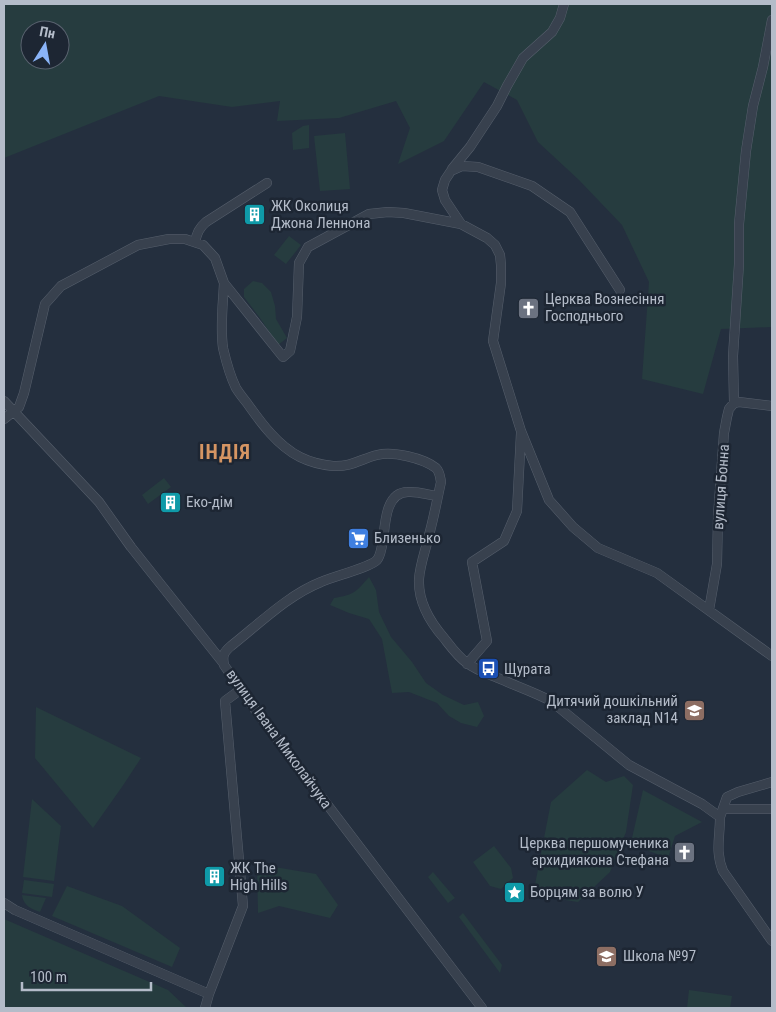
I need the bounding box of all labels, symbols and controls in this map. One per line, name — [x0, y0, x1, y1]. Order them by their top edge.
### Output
north arrow — [20, 20, 70, 70]
text: Пн — [38, 23, 57, 42]
place label: ЖК Околиця Джона Леннона — [271, 197, 370, 232]
building icon: ЖК Околиця Джона Леннона — [243, 203, 267, 227]
place label: Церква Вознесіння Господнього — [545, 290, 664, 325]
church icon: Церква Вознесіння Господнього — [517, 296, 541, 320]
district label: ІНДІЯ — [199, 440, 251, 464]
street label: вулиця Бонна — [709, 444, 733, 530]
building icon: Еко-дім — [158, 490, 182, 514]
place label: Еко-дім — [186, 493, 233, 511]
supermarket icon: Близенько — [346, 526, 370, 550]
place label: Близенько — [374, 529, 441, 547]
bus stop icon: Щурата — [476, 657, 500, 681]
place label: Щурата — [504, 660, 551, 678]
street label: вулиця Івана Миколайчука — [222, 666, 336, 812]
place label: Дитячий дошкільний заклад N14 — [546, 692, 678, 727]
school or university icon: Дитячий дошкільний заклад N14 — [682, 698, 706, 722]
place label: Церква першомученика архидиякона Стефана — [520, 834, 669, 869]
church icon: Церква першомученика архидиякона Стефана — [673, 840, 697, 864]
place label: ЖК The High Hills — [230, 859, 287, 894]
building icon: ЖК The High Hills — [202, 865, 226, 889]
place icon: Борцям за волю У — [502, 880, 526, 904]
place label: Борцям за волю У — [530, 883, 644, 901]
school or university icon: Школа №97 — [595, 944, 619, 968]
place label: Школа №97 — [623, 947, 696, 965]
scale bar — [22, 960, 151, 992]
text: 100 m — [30, 968, 67, 986]

